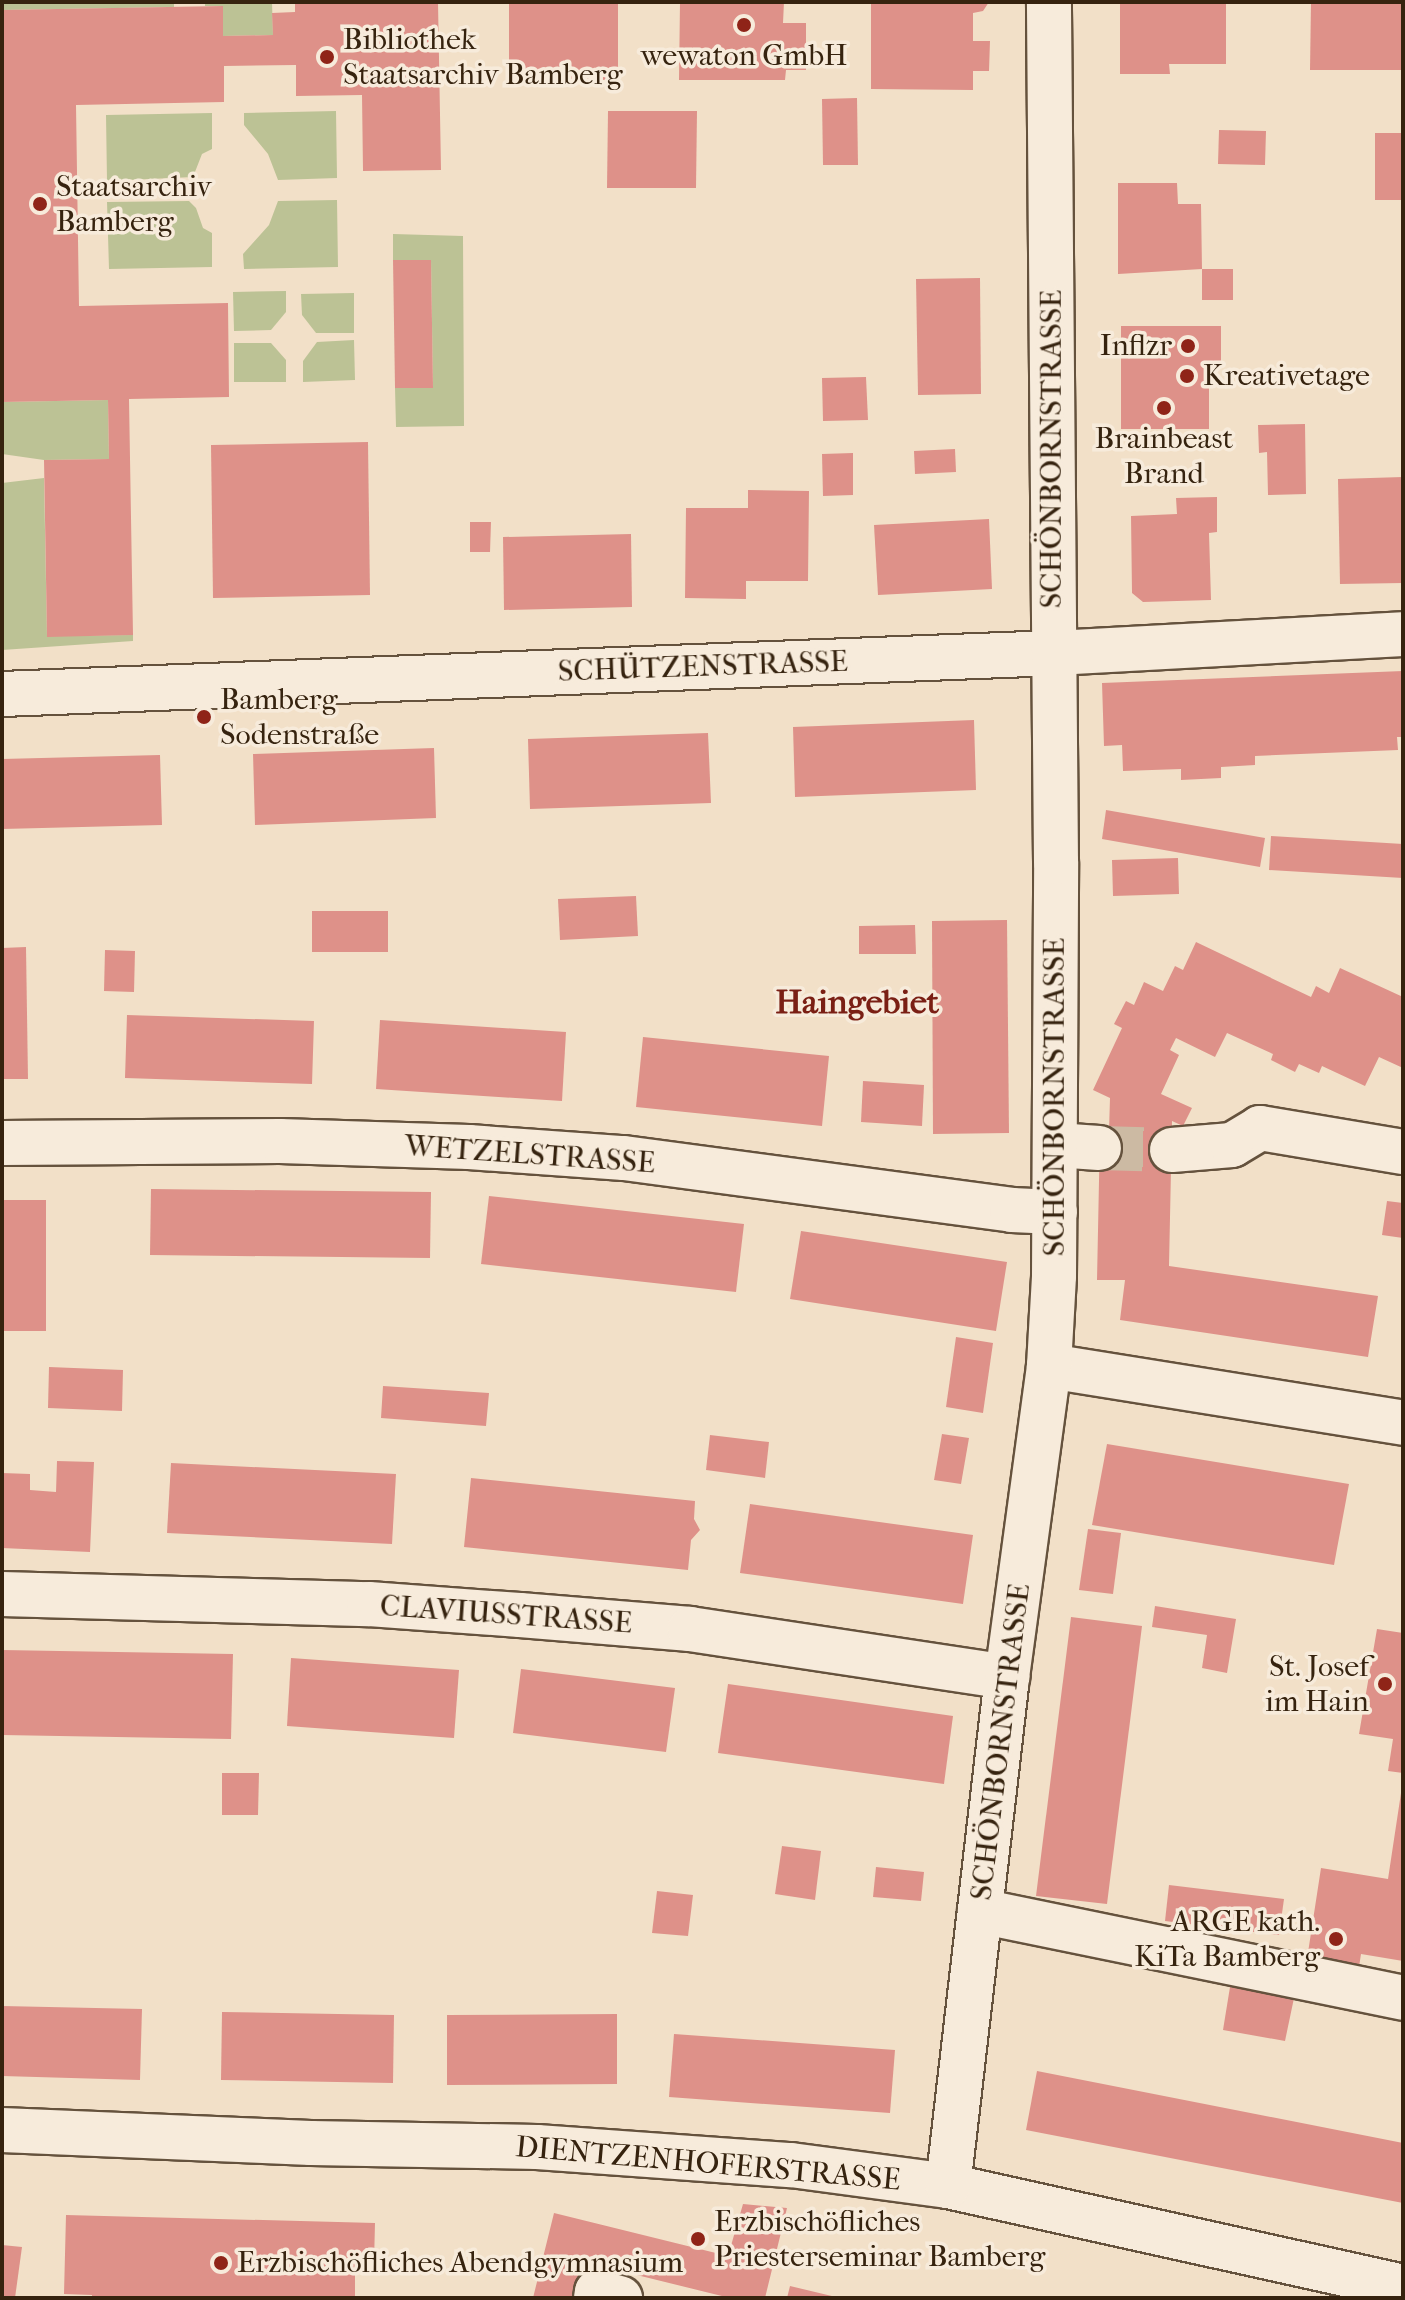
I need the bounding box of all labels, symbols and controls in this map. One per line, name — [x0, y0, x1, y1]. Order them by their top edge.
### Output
marker: wewaton GmbH — [735, 16, 753, 34]
place label: Bibliothek Staatsarchiv Bamberg — [343, 22, 623, 92]
place label: wewaton GmbH — [641, 38, 847, 74]
marker: Bibliothek Staatsarchiv Bamberg — [318, 48, 336, 66]
place label: Staatsarchiv Bamberg — [56, 169, 212, 240]
marker: Staatsarchiv Bamberg — [31, 195, 49, 213]
street label: SCHÖNBORNSTRASSE — [1034, 290, 1070, 608]
place label: Inflzr — [1100, 328, 1172, 364]
marker: Inflzr — [1179, 337, 1197, 355]
place label: Kreativetage — [1203, 358, 1370, 394]
marker: Kreativetage — [1178, 367, 1196, 385]
marker: Brainbeast Brand — [1155, 399, 1173, 417]
place label: Brainbeast Brand — [1095, 421, 1233, 492]
street label: SCHÜTZENSTRASSE — [557, 644, 849, 690]
place label: Bamberg Sodenstraße — [220, 682, 379, 752]
marker: Bamberg Sodenstraße — [195, 708, 213, 726]
street label: SCHÖNBORNSTRASSE — [1037, 938, 1073, 1256]
district label: Haingebiet — [775, 983, 939, 1023]
street label: WETZELSTRASSE — [403, 1128, 657, 1182]
street label: SCHÖNBORNSTRASSE — [964, 1582, 1038, 1902]
street label: CLAVIUSSTRASSE — [379, 1588, 633, 1642]
place label: St. Josef im Hain — [1265, 1649, 1369, 1720]
marker: St. Josef im Hain — [1376, 1675, 1394, 1693]
place label: ARGE kath. KiTa Bamberg — [1134, 1904, 1320, 1974]
marker: ARGE kath. KiTa Bamberg — [1327, 1930, 1345, 1948]
street label: DIENTZENHOFERSTRASSE — [514, 2129, 902, 2199]
place label: Erzbischöfliches Priesterseminar Bamberg — [714, 2204, 1045, 2274]
marker: Erzbischöfliches Priesterseminar Bamberg — [689, 2230, 707, 2248]
place label: Erzbischöfliches Abendgymnasium — [237, 2245, 683, 2281]
marker: Erzbischöfliches Abendgymnasium — [212, 2254, 230, 2272]

